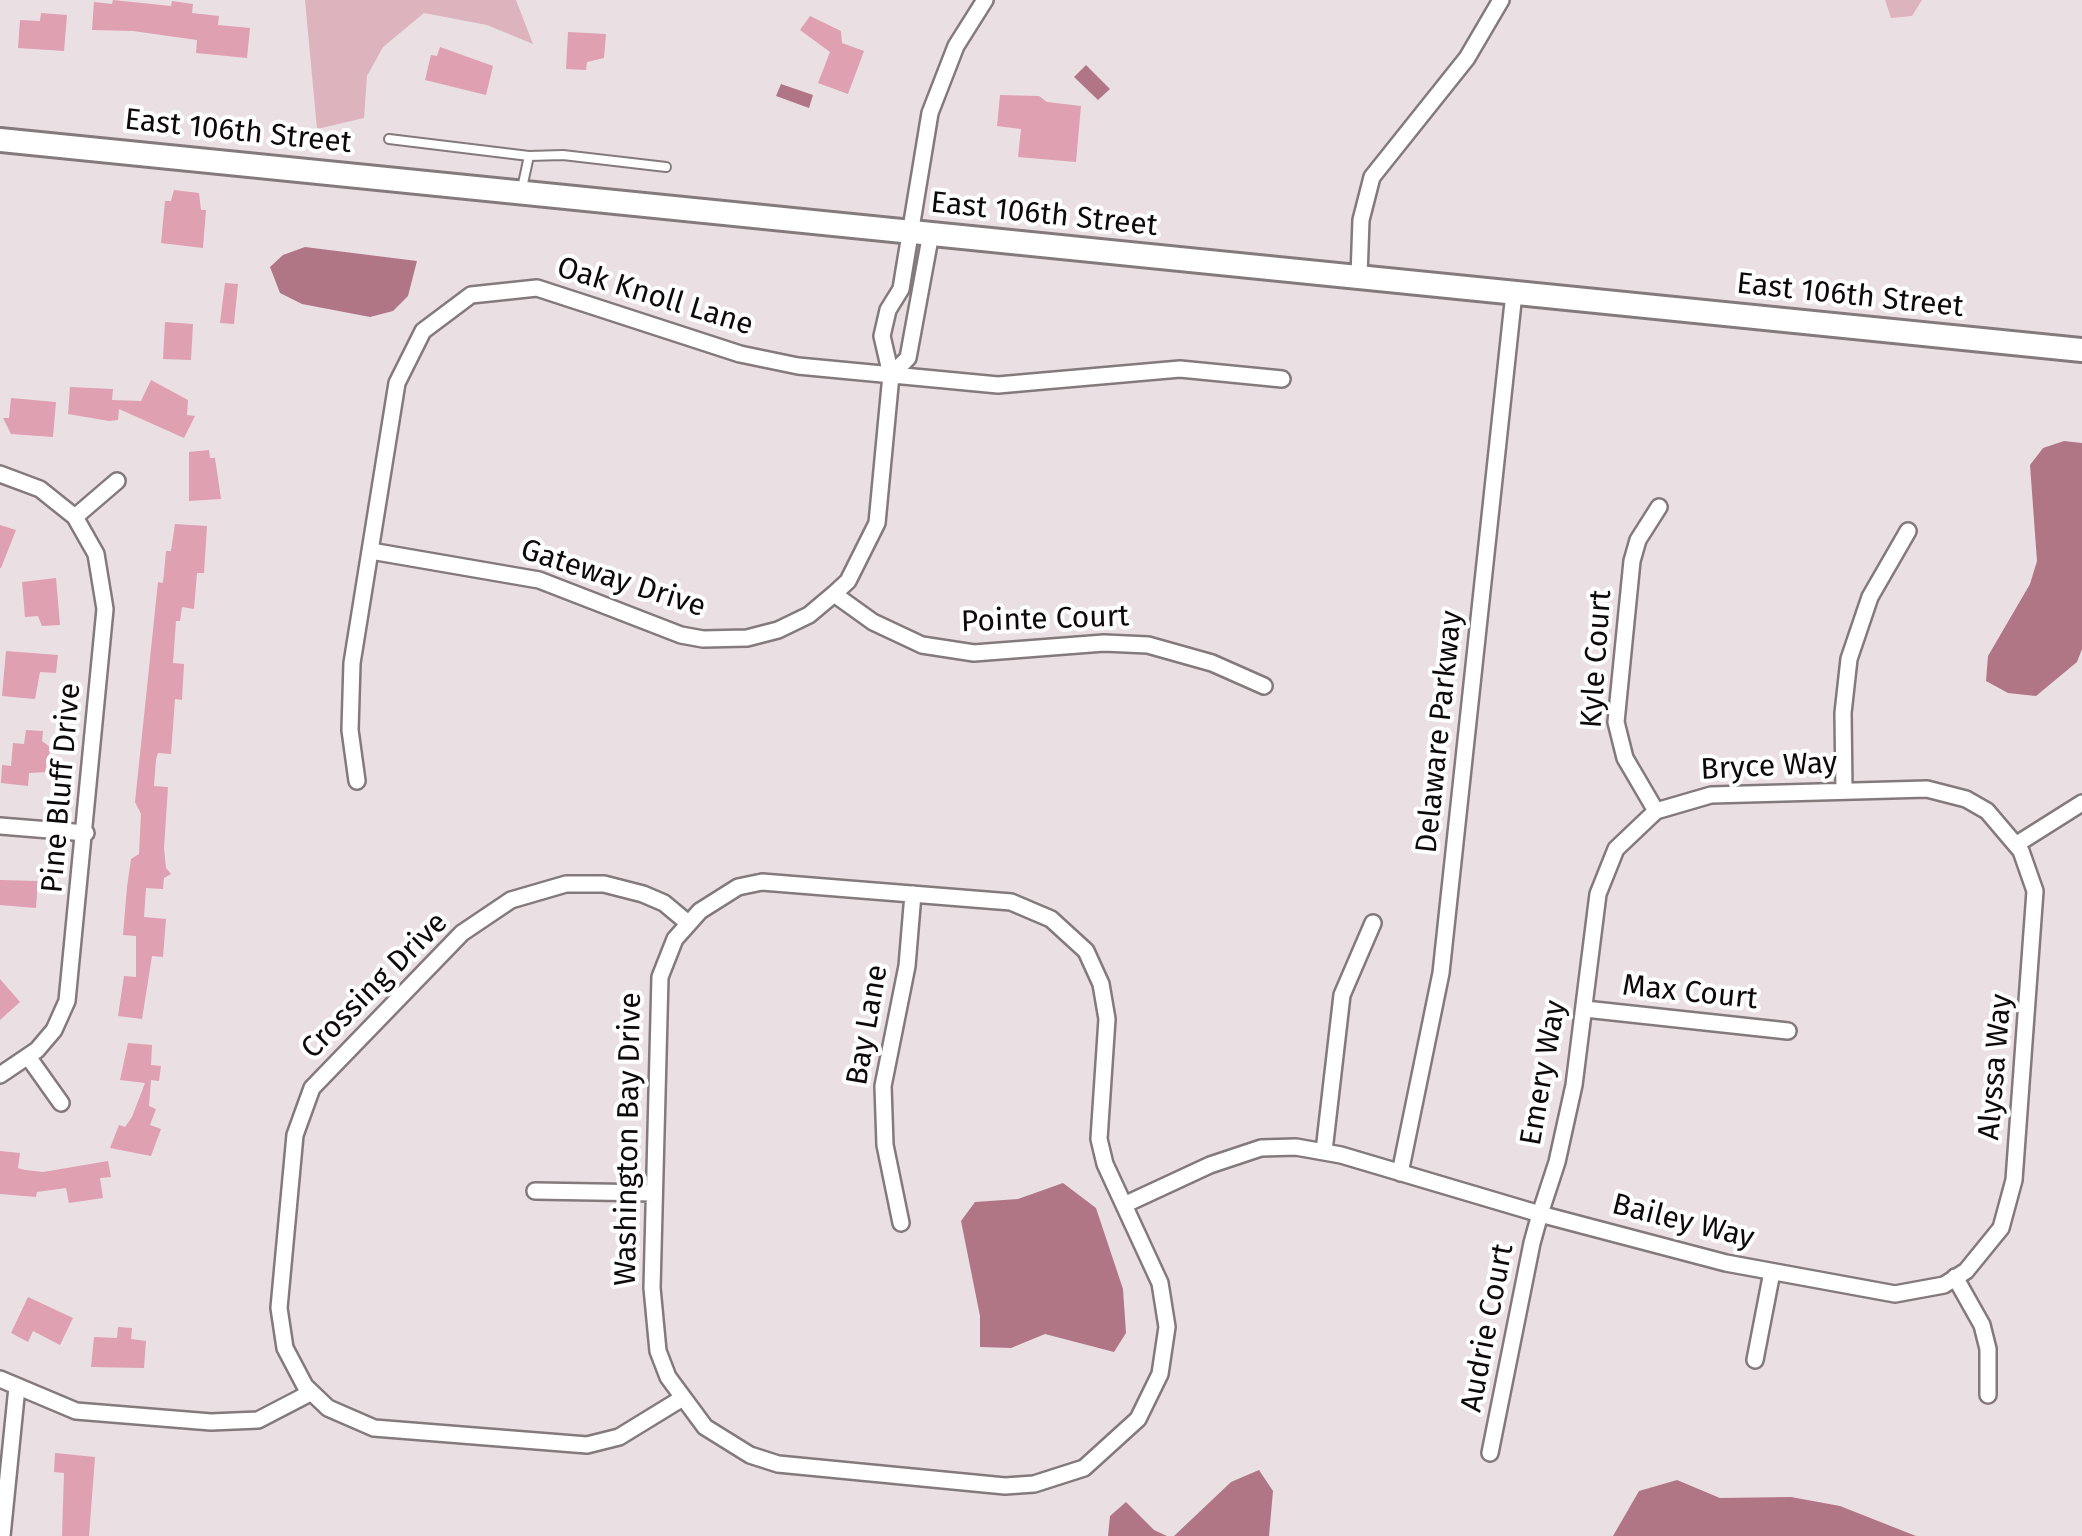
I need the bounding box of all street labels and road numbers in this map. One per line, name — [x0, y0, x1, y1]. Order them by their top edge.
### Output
street label: East 106th Street — [123, 102, 353, 162]
street label: East 106th Street — [929, 185, 1159, 245]
street label: Oak Knoll Lane — [553, 250, 757, 344]
street label: East 106th Street — [1735, 266, 1965, 326]
street label: Gateway Drive — [516, 532, 710, 626]
street label: Kyle Court — [1574, 589, 1620, 729]
street label: Pointe Court — [960, 599, 1130, 641]
street label: Delaware Parkway — [1409, 609, 1471, 855]
street label: Pine Bluff Drive — [35, 682, 89, 894]
street label: Bryce Way — [1700, 745, 1838, 789]
street label: Crossing Drive — [294, 905, 456, 1067]
street label: Bay Lane — [840, 962, 896, 1088]
street label: Max Court — [1621, 968, 1759, 1018]
street label: Washington Bay Drive — [608, 992, 650, 1286]
street label: Alyssa Way — [1972, 992, 2020, 1142]
street label: Emery Way — [1514, 998, 1574, 1148]
street label: Bailey Way — [1608, 1187, 1758, 1257]
street label: Audrie Court — [1454, 1241, 1522, 1415]

